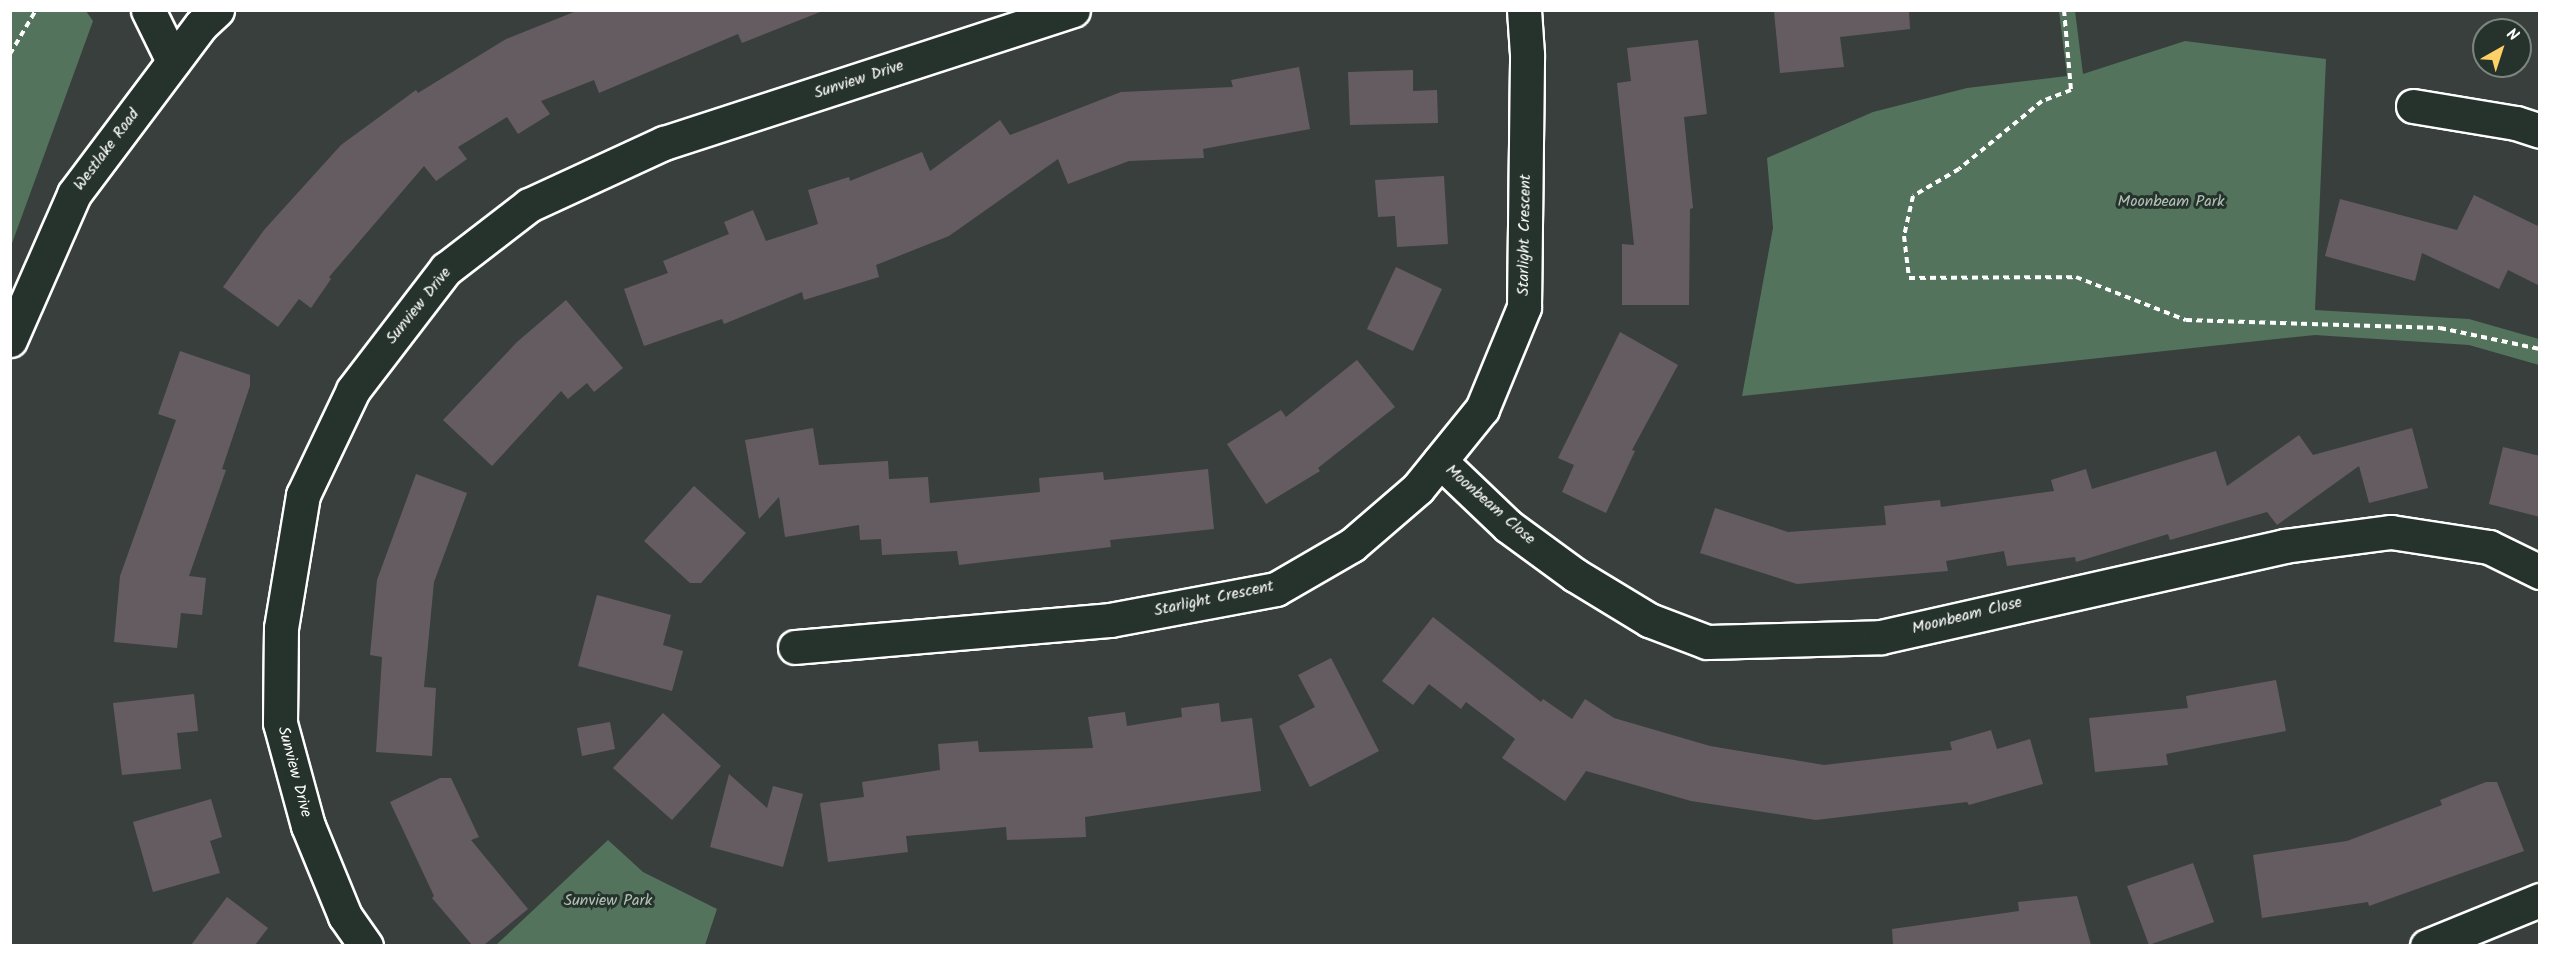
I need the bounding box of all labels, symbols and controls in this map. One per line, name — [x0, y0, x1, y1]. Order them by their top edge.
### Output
north arrow — [2472, 18, 2532, 78]
text: N — [2501, 22, 2524, 48]
street label: Sunview Drive — [812, 56, 906, 104]
street label: Westlake Road — [70, 105, 144, 195]
street label: Starlight Crescent — [1514, 174, 1536, 296]
park label: Moonbeam Park — [2118, 192, 2224, 212]
street label: Sunview Drive — [382, 264, 456, 348]
street label: Moonbeam Close — [1441, 461, 1539, 549]
street label: Starlight Crescent — [1152, 577, 1276, 621]
street label: Moonbeam Close — [1910, 593, 2024, 639]
street label: Sunview Drive — [273, 725, 315, 819]
park label: Sunview Park — [564, 891, 652, 911]

